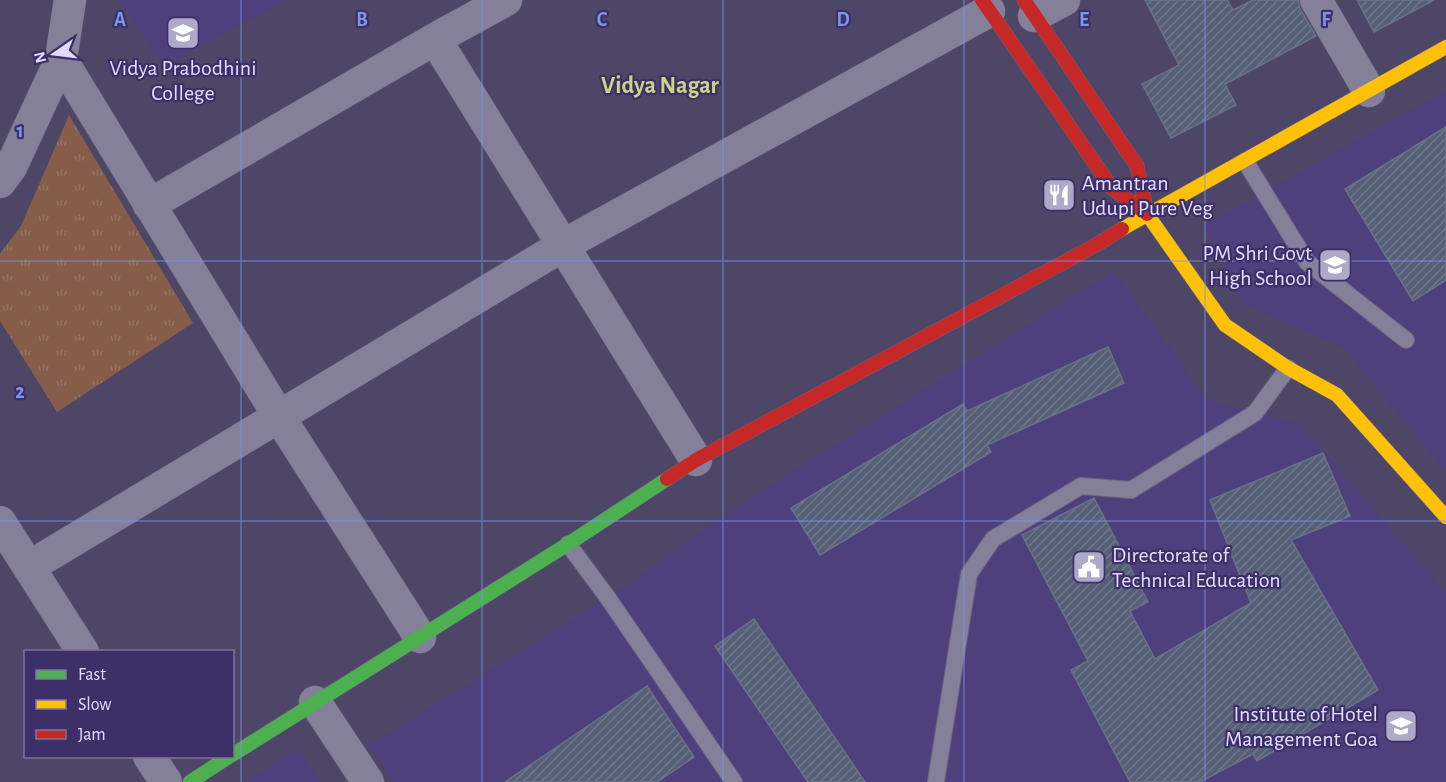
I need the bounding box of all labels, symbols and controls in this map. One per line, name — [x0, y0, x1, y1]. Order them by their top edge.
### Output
text: A — [114, 10, 126, 30]
text: B — [356, 10, 368, 30]
text: C — [597, 10, 608, 30]
text: D — [836, 10, 850, 30]
text: E — [1079, 10, 1089, 30]
text: F — [1321, 10, 1331, 30]
school or university icon: Vidya Prabodhini College — [165, 15, 201, 51]
north arrow — [24, 24, 84, 84]
text: N — [31, 50, 50, 65]
place label: Vidya Prabodhini College — [109, 57, 257, 104]
district label: Vidya Nagar — [601, 74, 720, 98]
text: 1 — [16, 121, 24, 141]
place label: Amantran Udupi Pure Veg — [1082, 172, 1213, 219]
restaurant icon: Amantran Udupi Pure Veg — [1041, 177, 1077, 213]
place label: PM Shri Govt High School — [1203, 242, 1312, 289]
school or university icon: PM Shri Govt High School — [1317, 247, 1353, 283]
text: 2 — [15, 382, 25, 402]
place label: Directorate of Technical Education — [1112, 544, 1281, 591]
public building icon: Directorate of Technical Education — [1071, 549, 1107, 585]
legend — [24, 650, 234, 758]
text: Fast — [78, 666, 106, 684]
text: Slow — [78, 696, 111, 714]
place label: Institute of Hotel Management Goa — [1225, 703, 1378, 750]
school or university icon: Institute of Hotel Management Goa — [1383, 708, 1419, 744]
text: Jam — [78, 726, 106, 744]

